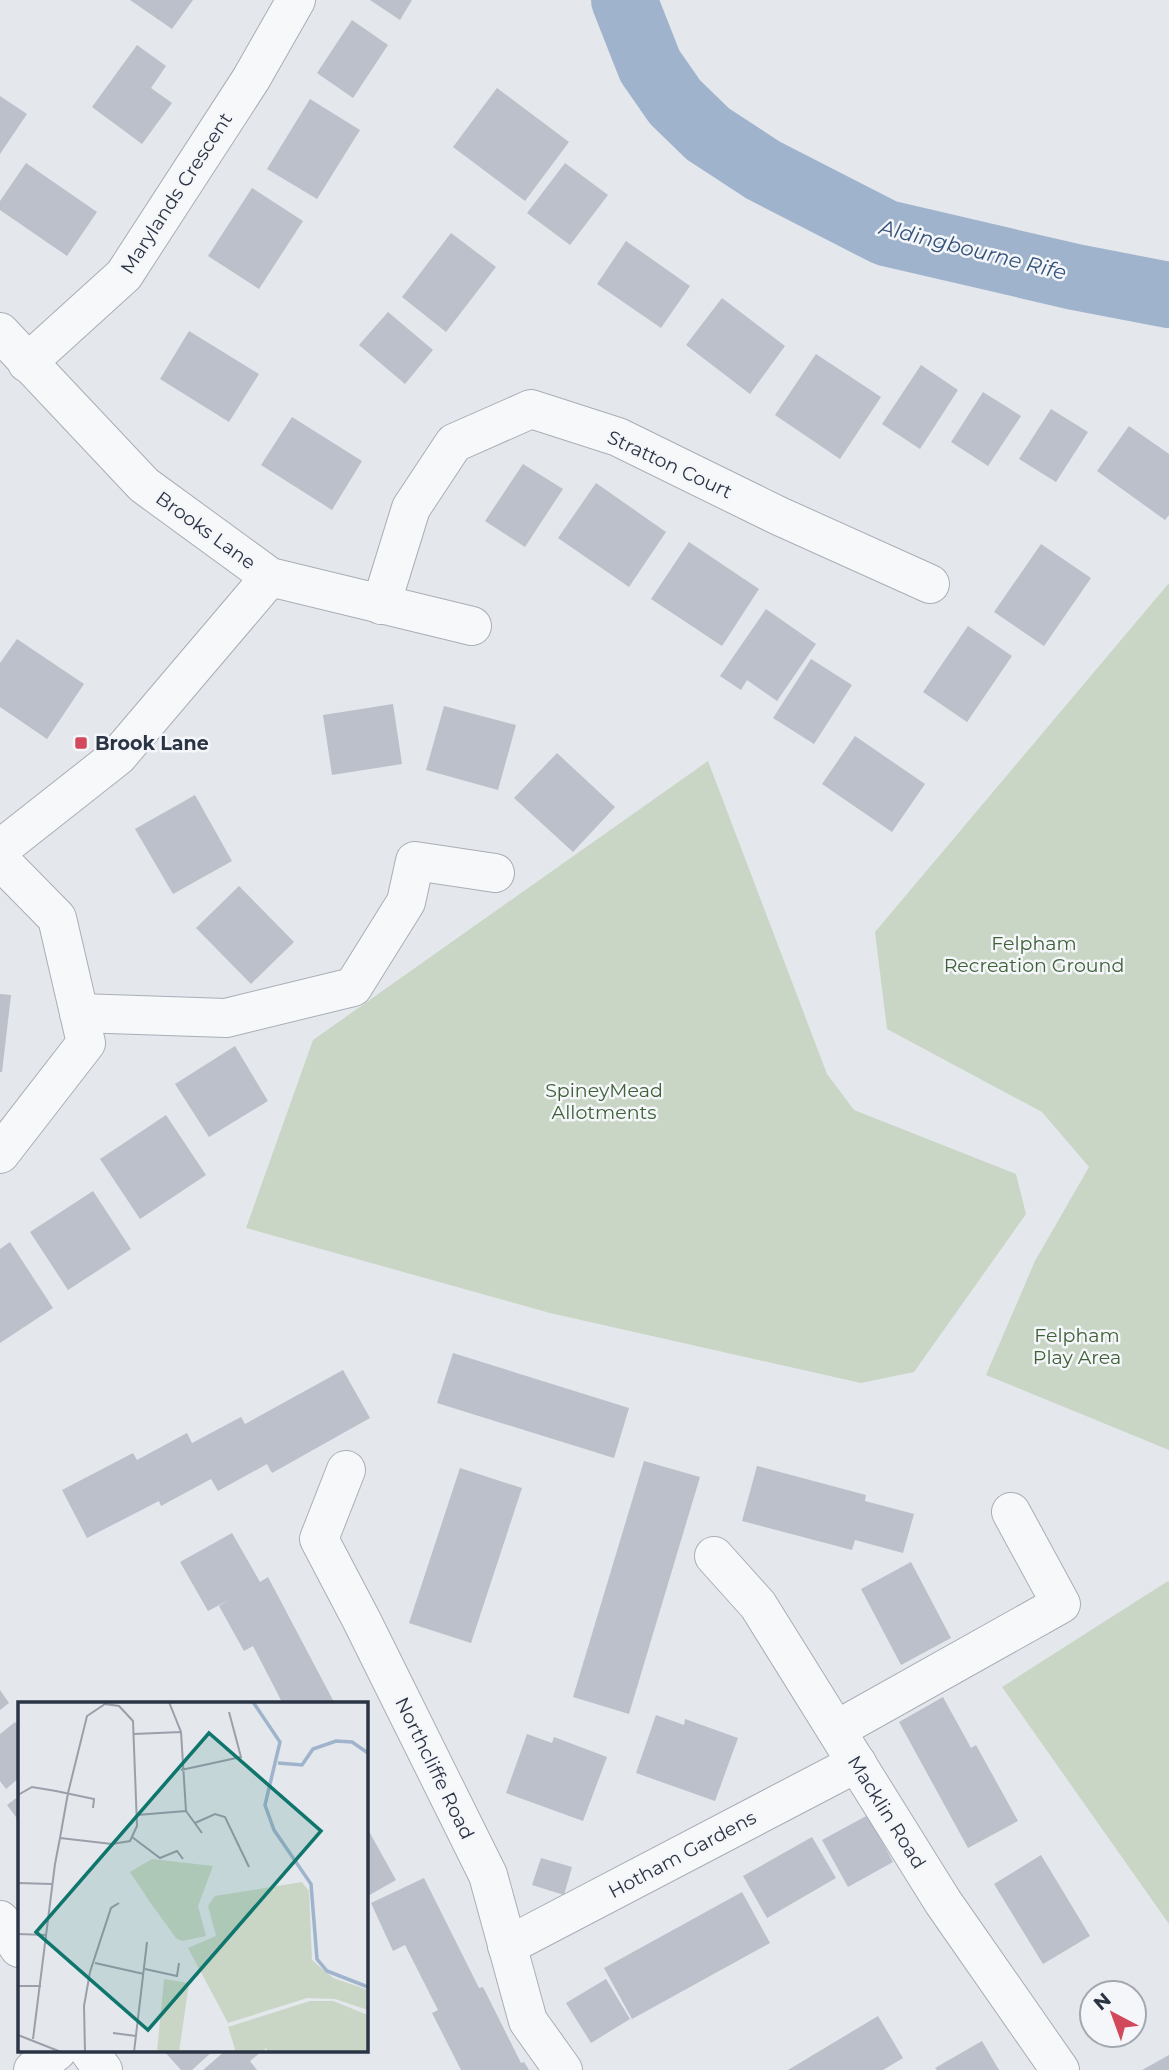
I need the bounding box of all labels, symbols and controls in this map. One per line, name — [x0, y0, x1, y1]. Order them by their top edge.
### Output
street label: Marylands Crescent — [116, 108, 237, 278]
water label: Aldingbourne Rife — [875, 214, 1069, 285]
street label: Stratton Court — [604, 425, 736, 504]
street label: Brooks Lane — [151, 487, 260, 574]
place label: Brook Lane — [95, 732, 209, 755]
marker: Brook Lane — [73, 735, 89, 751]
park label: Felpham Recreation Ground — [944, 932, 1124, 977]
park label: SpineyMead Allotments — [545, 1079, 663, 1124]
park label: Felpham Play Area — [1033, 1324, 1121, 1369]
street label: Northcliffe Road — [390, 1693, 479, 1843]
inset map — [18, 1702, 368, 2052]
street label: Macklin Road — [843, 1751, 931, 1873]
street label: Hotham Gardens — [604, 1806, 760, 1903]
north arrow — [1078, 1979, 1148, 2049]
text: N — [1089, 1988, 1116, 2015]

